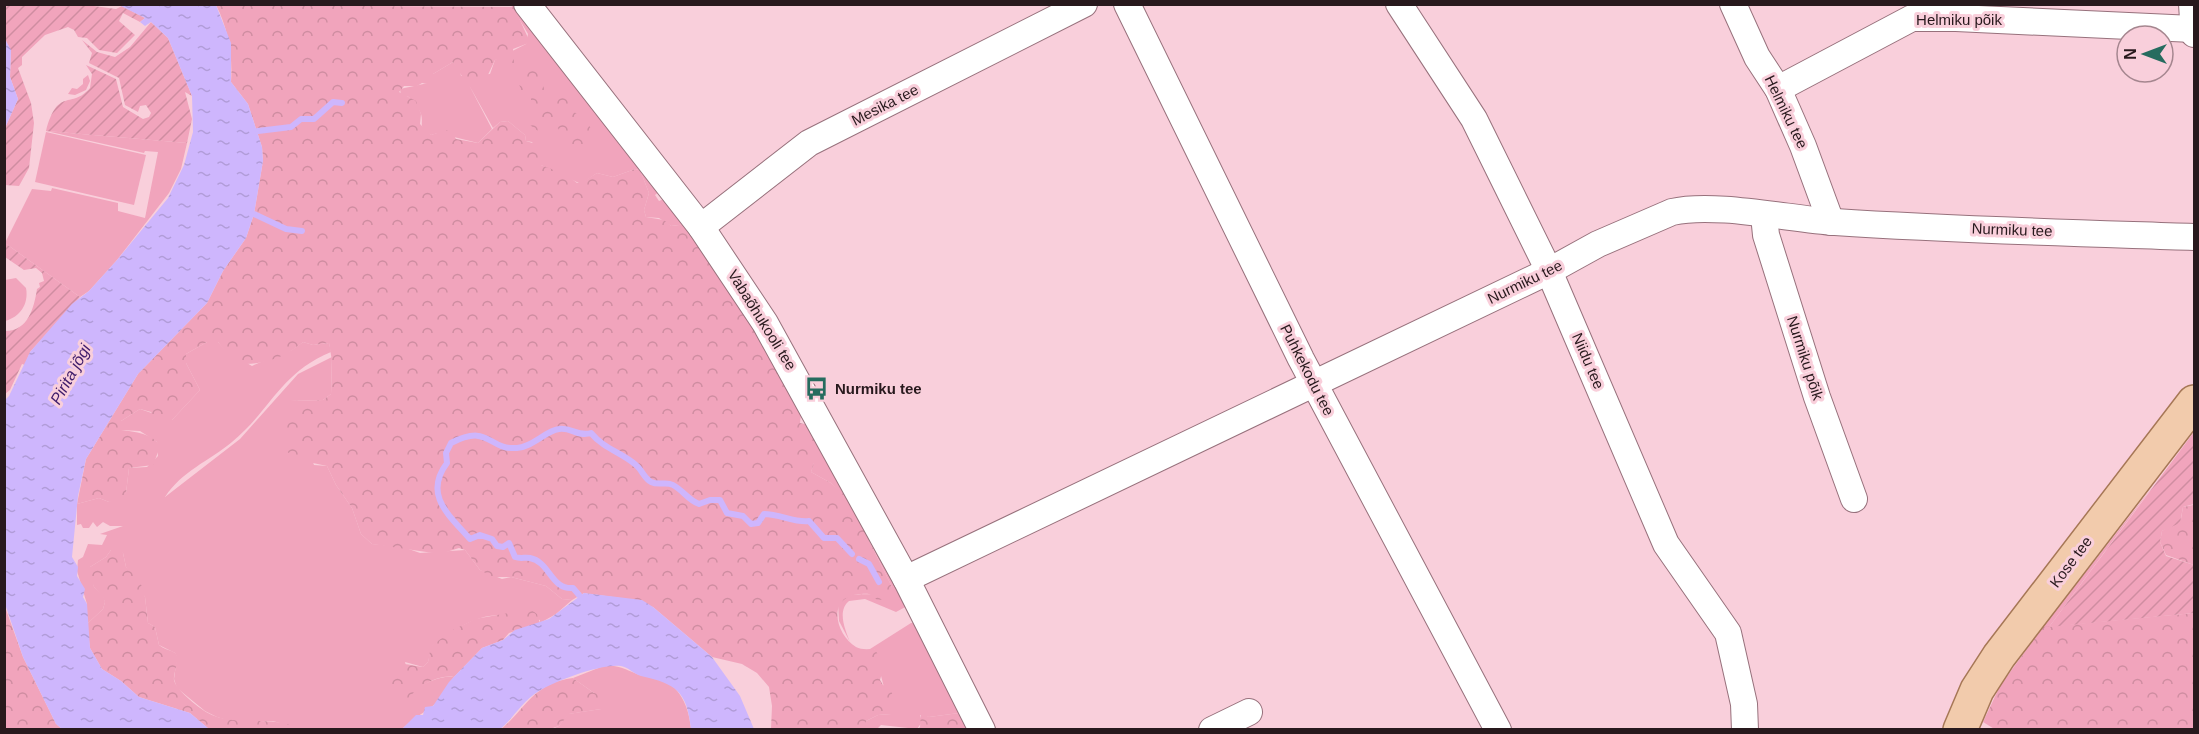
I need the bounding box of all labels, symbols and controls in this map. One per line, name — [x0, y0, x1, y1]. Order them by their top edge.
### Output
street label: Helmiku põik — [1916, 11, 2002, 28]
north arrow — [2115, 24, 2175, 84]
text: N — [2122, 48, 2139, 60]
street label: Helmiku tee — [1761, 72, 1811, 151]
street label: Mesika tee — [849, 81, 921, 129]
street label: Nurmiku tee — [1971, 220, 2053, 239]
street label: Nurmiku tee — [1485, 256, 1565, 307]
street label: Vabaõhukooli tee — [725, 267, 800, 373]
street label: Nurmiku põik — [1784, 314, 1827, 403]
street label: Puhkekodu tee — [1277, 321, 1338, 418]
street label: Niidu tee — [1569, 330, 1608, 391]
water label: Pirita jõgi — [47, 341, 94, 407]
bus stop icon: Nurmiku tee — [804, 376, 830, 402]
place label: Nurmiku tee — [835, 380, 922, 397]
street label: Kose tee — [2046, 533, 2095, 590]

